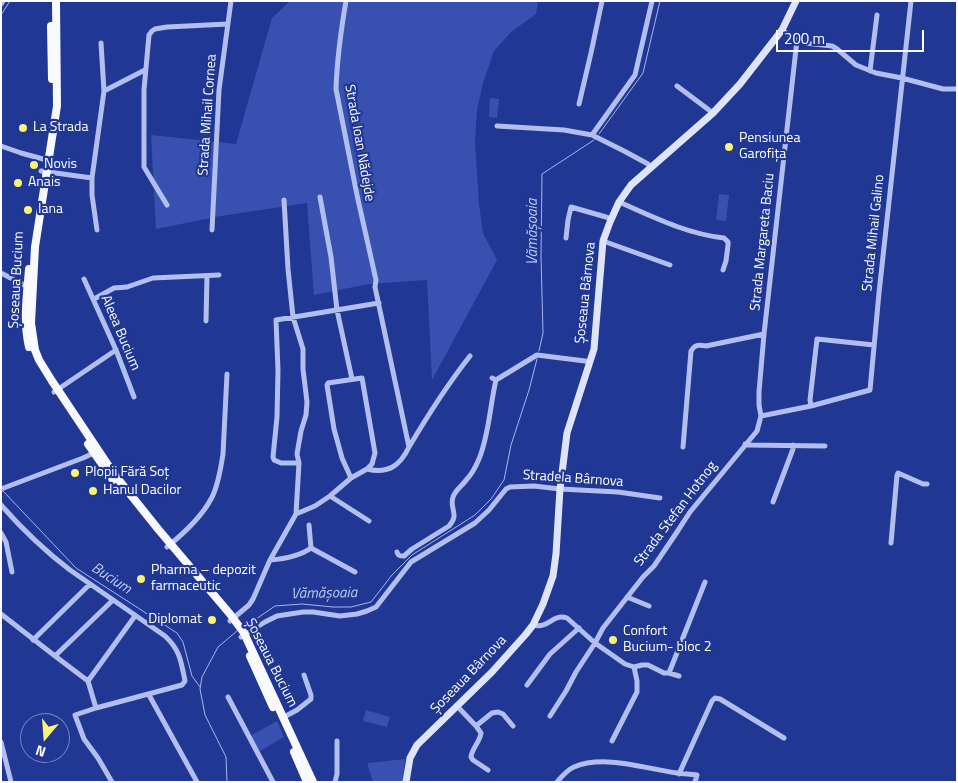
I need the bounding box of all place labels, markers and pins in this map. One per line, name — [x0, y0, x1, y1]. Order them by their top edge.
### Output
place label: La Strada — [33, 120, 88, 136]
marker: La Strada — [17, 122, 29, 134]
place label: Pensiunea Garofița — [739, 131, 800, 164]
marker: Pensiunea Garofița — [723, 141, 735, 153]
place label: Novis — [44, 157, 77, 173]
marker: Novis — [28, 159, 40, 171]
place label: Anais — [28, 175, 60, 191]
marker: Anais — [12, 177, 24, 189]
place label: Iana — [38, 202, 63, 218]
marker: Iana — [22, 204, 34, 216]
place label: Plopii Fără Soț — [85, 465, 169, 481]
marker: Plopii Fără Soț — [69, 467, 81, 479]
place label: Hanul Dacilor — [103, 483, 181, 499]
marker: Hanul Dacilor — [87, 485, 99, 497]
place label: Pharma – depozit farmaceutic — [151, 563, 256, 596]
marker: Pharma – depozit farmaceutic — [135, 573, 147, 585]
place label: Diplomat — [148, 612, 202, 628]
marker: Diplomat — [206, 614, 218, 626]
place label: Confort Bucium- bloc 2 — [623, 624, 712, 656]
marker: Confort Bucium- bloc 2 — [607, 634, 619, 646]

